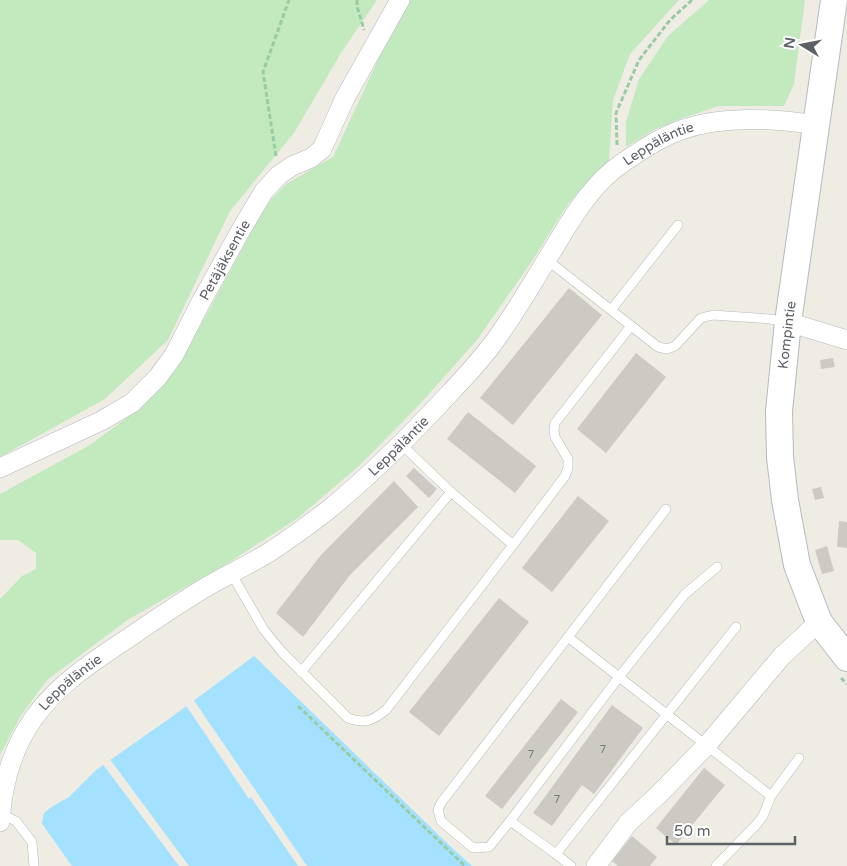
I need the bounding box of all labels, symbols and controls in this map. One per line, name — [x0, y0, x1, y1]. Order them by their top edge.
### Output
north arrow — [777, 20, 827, 70]
text: N — [780, 36, 799, 50]
street label: Leppäläntie — [619, 118, 696, 169]
street label: Petäjäksentie — [195, 216, 254, 303]
street label: Kompintie — [774, 300, 800, 370]
street label: Leppäläntie — [365, 412, 432, 479]
street label: Leppäläntie — [35, 650, 105, 714]
house number: 7 — [600, 743, 607, 756]
house number: 7 — [528, 748, 535, 761]
house number: 7 — [554, 793, 561, 806]
scale bar — [667, 814, 794, 846]
text: 50 m — [674, 822, 711, 840]

